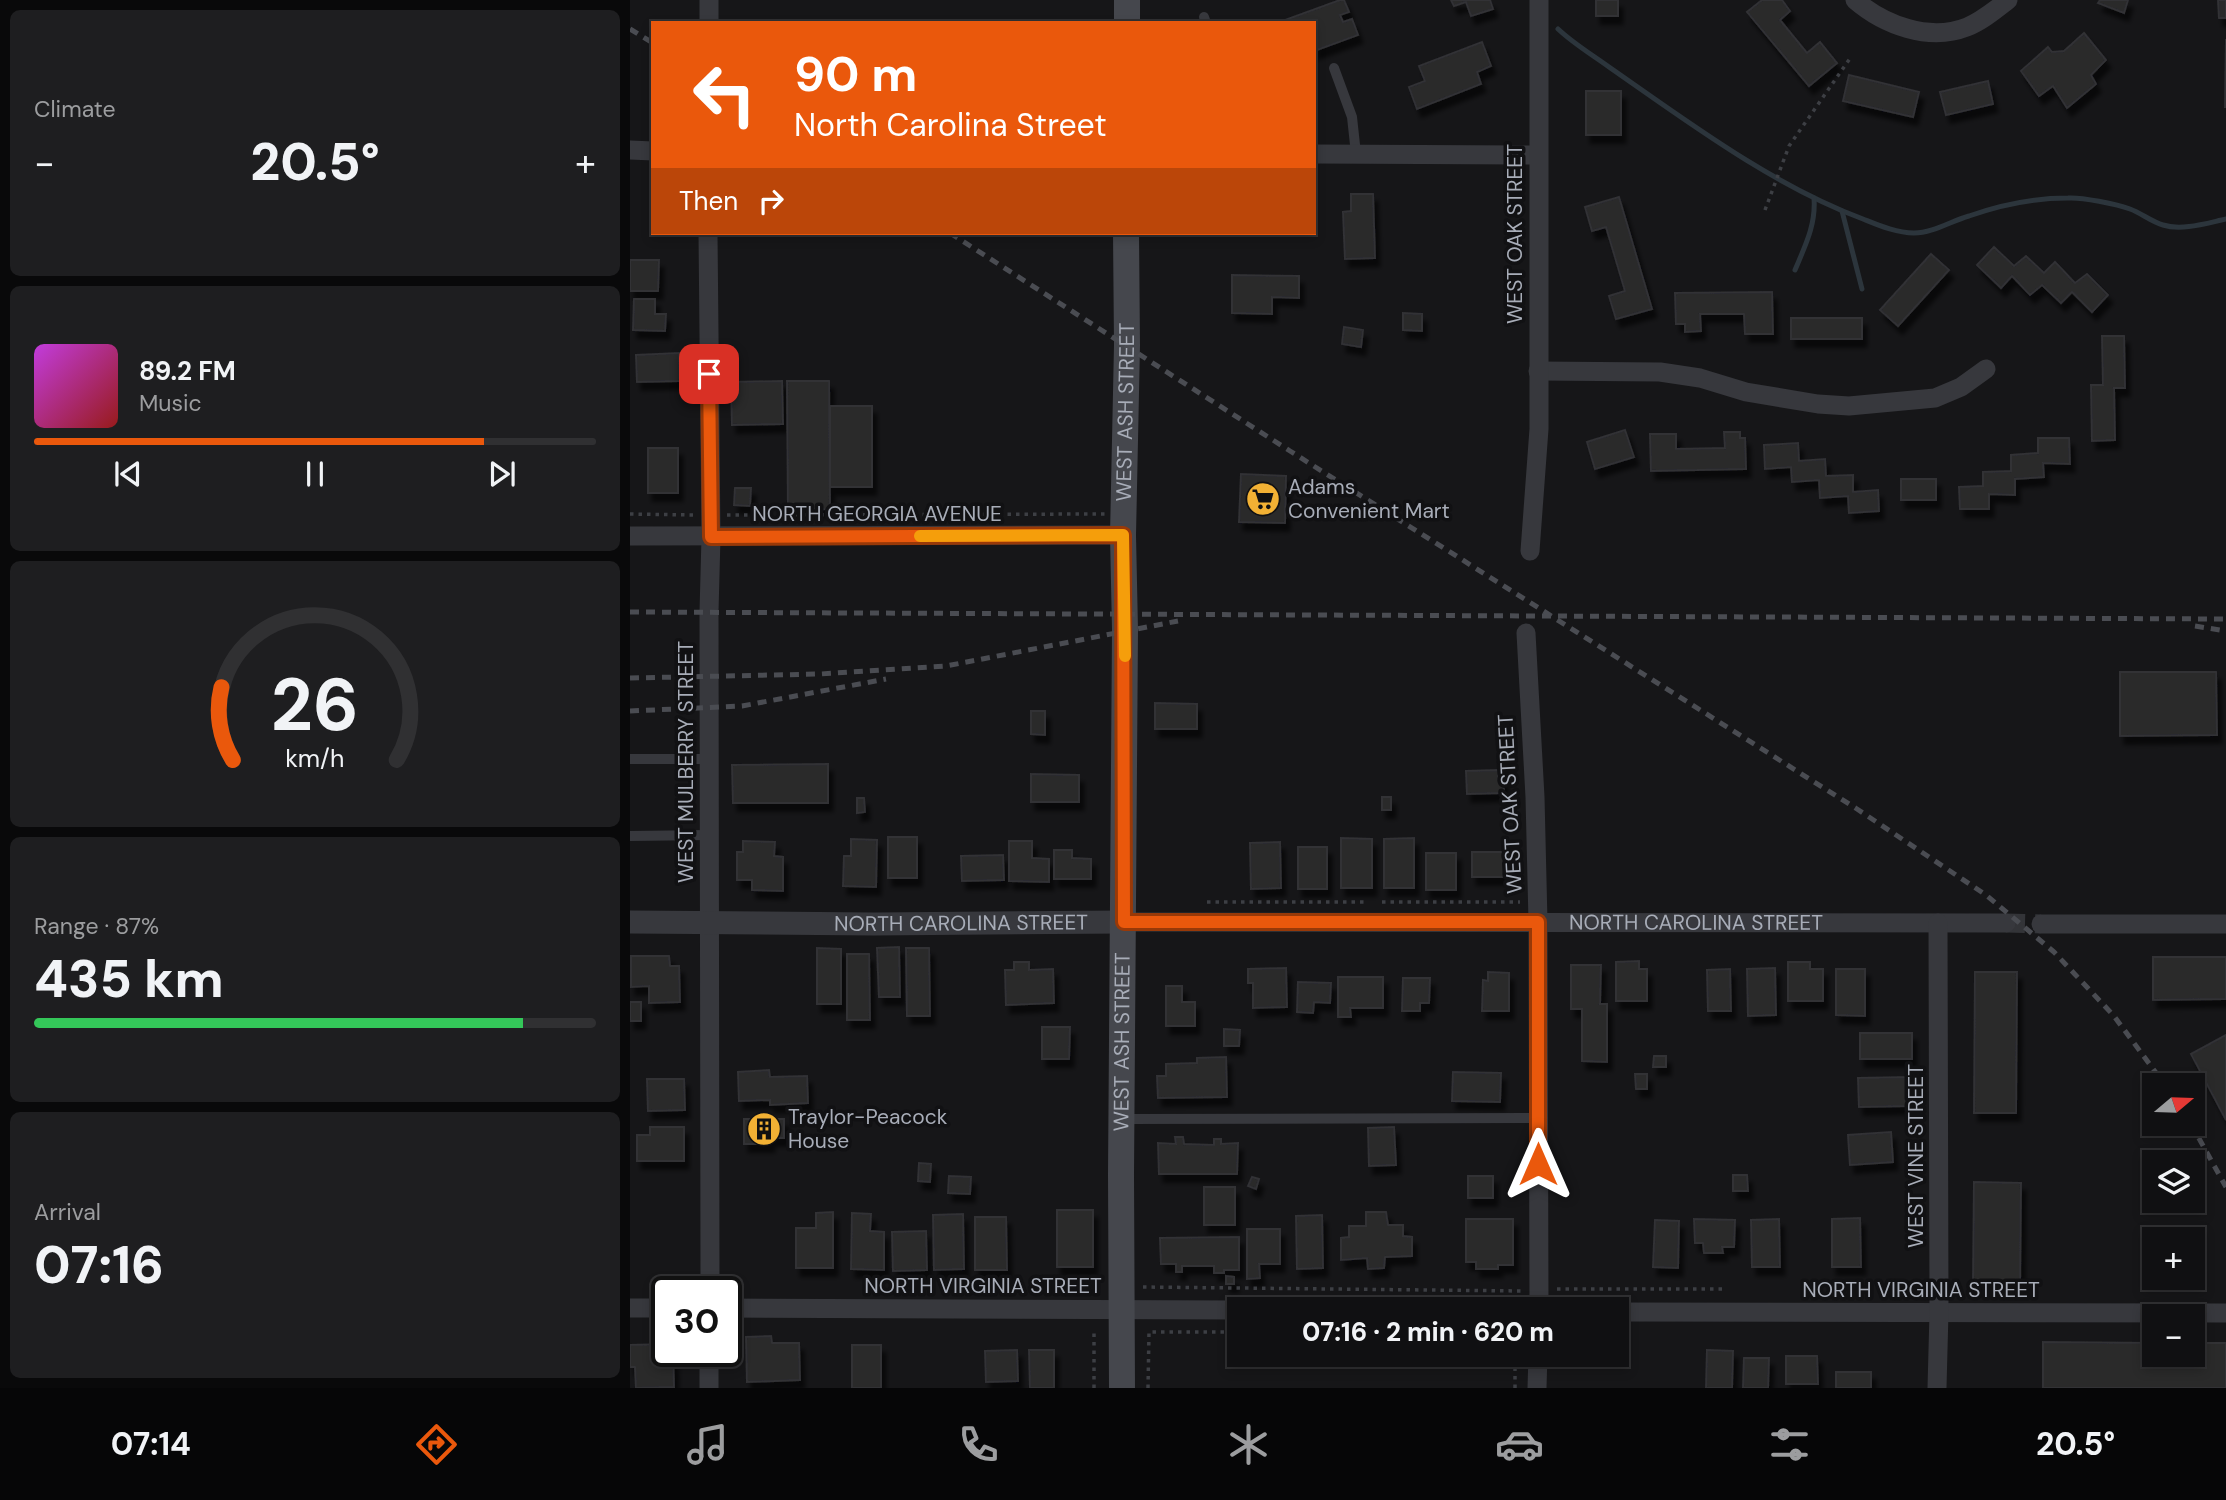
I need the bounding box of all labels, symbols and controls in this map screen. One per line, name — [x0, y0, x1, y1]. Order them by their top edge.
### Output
text: 90 m — [794, 42, 917, 106]
icon: left — [679, 49, 770, 140]
text: Climate — [34, 94, 116, 124]
text: North Carolina Street — [794, 104, 1107, 146]
text: 20.5° — [250, 128, 380, 196]
text: − — [34, 138, 55, 188]
text: + — [575, 138, 596, 188]
street label: WEST OAK STREET — [1501, 144, 1529, 324]
icon: right — [752, 182, 790, 220]
text: Then — [679, 184, 738, 218]
street label: WEST ASH STREET — [1110, 322, 1141, 502]
pin — [679, 344, 739, 404]
text: 89.2 FM — [139, 354, 236, 388]
icon: arrive — [690, 355, 728, 393]
text: Music — [139, 388, 202, 418]
icon: previous — [109, 455, 147, 493]
icon: pause — [296, 455, 334, 493]
icon: next — [483, 455, 521, 493]
place label: Adams Convenient Mart — [1288, 473, 1450, 525]
supermarket icon: Adams Convenient Mart — [1244, 480, 1282, 518]
street label: NORTH GEORGIA AVENUE — [752, 500, 1002, 528]
street label: WEST MULBERRY STREET — [672, 641, 700, 883]
text: 26 — [271, 658, 359, 753]
street label: WEST OAK STREET — [1491, 713, 1529, 895]
text: km/h — [285, 742, 345, 775]
street label: NORTH CAROLINA STREET — [834, 908, 1088, 938]
street label: NORTH CAROLINA STREET — [1569, 909, 1823, 937]
text: Range · 87% — [34, 911, 159, 941]
text: 435 km — [34, 945, 224, 1013]
street label: WEST ASH STREET — [1107, 952, 1137, 1132]
street label: WEST VINE STREET — [1902, 1064, 1930, 1248]
north arrow — [2142, 1073, 2205, 1136]
map controls — [2142, 1073, 2205, 1367]
place label: Traylor-Peacock House — [788, 1103, 948, 1155]
building icon: Traylor-Peacock House — [745, 1110, 783, 1148]
position arrow — [1501, 1127, 1575, 1201]
button: layers — [2142, 1150, 2205, 1213]
text: Arrival — [34, 1197, 101, 1227]
button: + — [2142, 1227, 2205, 1290]
text: 07:16 — [34, 1231, 164, 1299]
street label: NORTH VIRGINIA STREET — [864, 1272, 1102, 1300]
speed limit sign: 30 — [651, 1276, 742, 1367]
street label: NORTH VIRGINIA STREET — [1802, 1276, 2040, 1304]
button: − — [2142, 1304, 2205, 1367]
text: 07:16 · 2 min · 620 m — [1302, 1315, 1554, 1349]
icon: directions — [412, 1420, 461, 1469]
icon: music — [683, 1420, 732, 1469]
icon: phone — [954, 1420, 1003, 1469]
icon: climate — [1224, 1420, 1273, 1469]
icon: car — [1495, 1420, 1544, 1469]
icon: filters — [1765, 1420, 1814, 1469]
text: 07:14 — [111, 1423, 191, 1465]
text: 20.5° — [2036, 1423, 2115, 1465]

